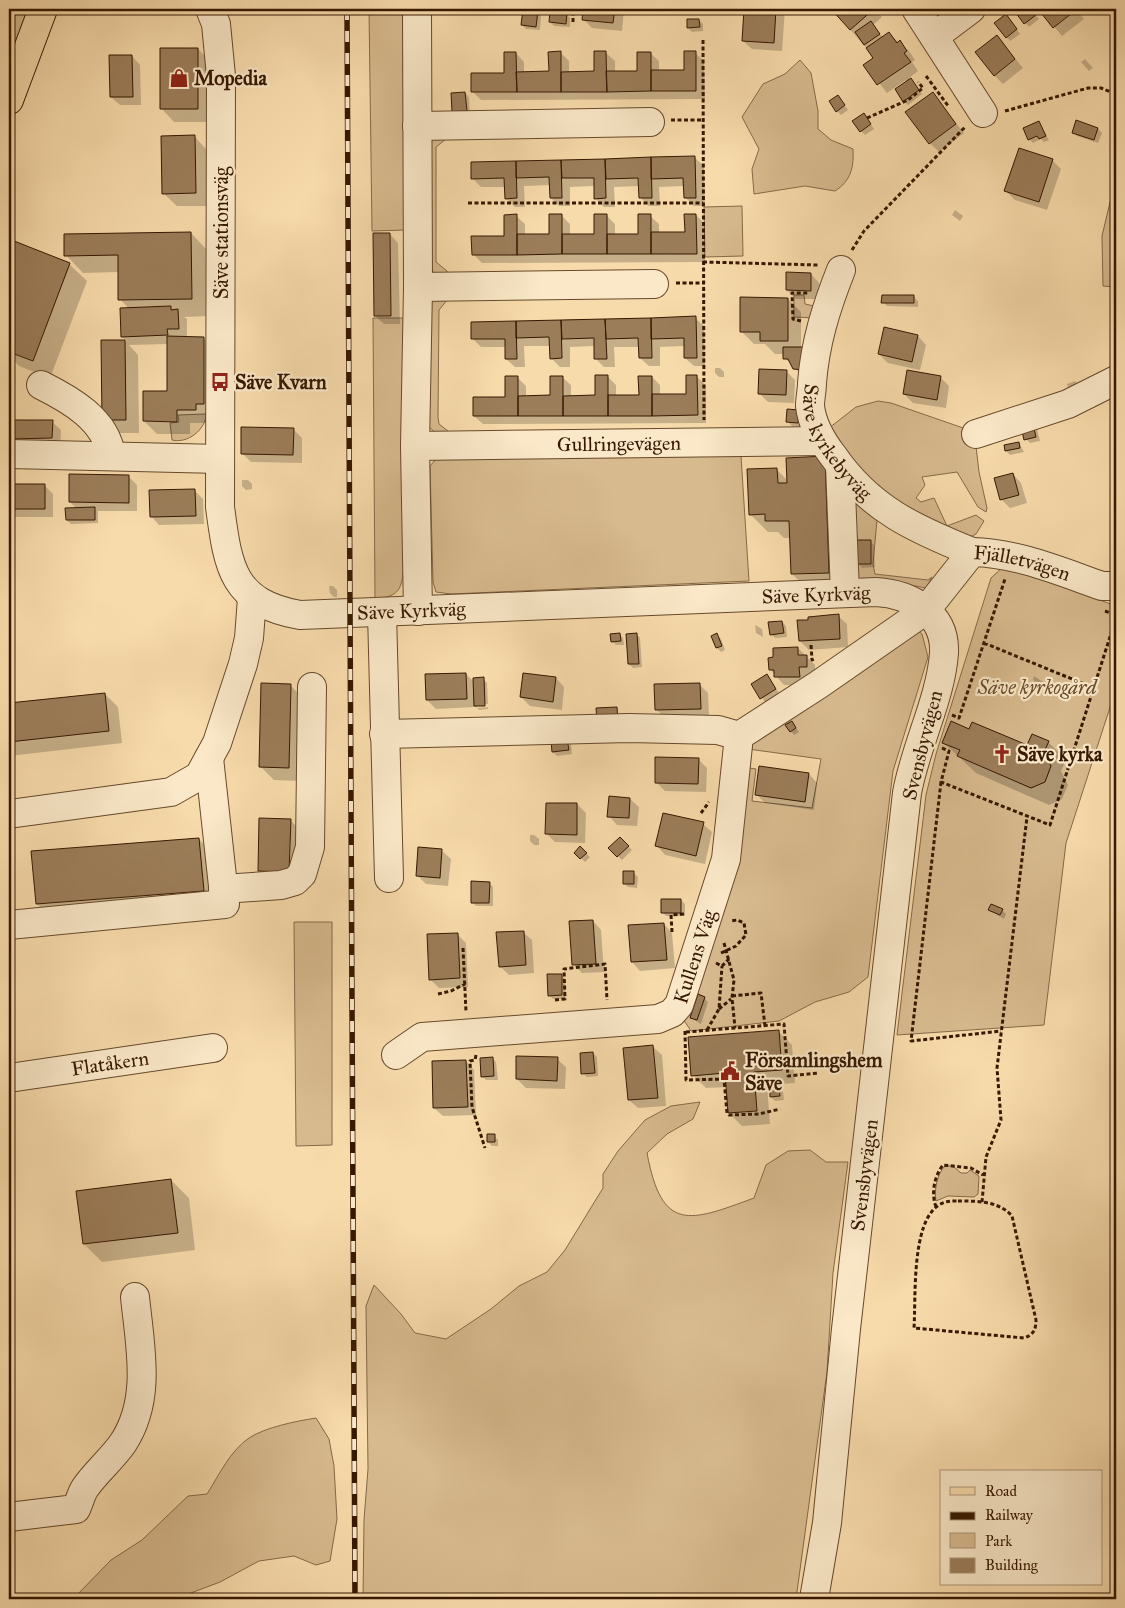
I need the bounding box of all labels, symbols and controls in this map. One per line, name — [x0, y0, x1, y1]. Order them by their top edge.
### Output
place label: Mopedia — [194, 66, 267, 91]
shop icon: Mopedia — [168, 67, 190, 89]
street label: Säve stationsväg — [209, 166, 234, 299]
place label: Säve Kvarn — [235, 370, 327, 394]
bus stop icon: Säve Kvarn — [209, 371, 231, 393]
street label: Säve kyrkebyväg — [798, 383, 877, 506]
street label: Gullringevägen — [557, 431, 681, 457]
street label: Fjälletvägen — [973, 540, 1074, 586]
street label: Säve Kyrkväg — [761, 580, 872, 609]
street label: Säve Kyrkväg — [357, 596, 467, 625]
park label: Säve kyrkogård — [976, 675, 1098, 699]
street label: Svensbyvägen — [897, 687, 948, 803]
place label: Säve kyrka — [1017, 742, 1103, 767]
church icon: Säve kyrka — [991, 743, 1013, 765]
street label: Kullens Väg — [668, 906, 722, 1007]
street label: Flatåkern — [69, 1046, 151, 1081]
place label: Församlingshem Säve — [745, 1048, 883, 1095]
public building icon: Församlingshem Säve — [719, 1060, 741, 1082]
street label: Svensbyvägen — [845, 1118, 884, 1232]
legend — [940, 1470, 1102, 1586]
text: Road — [985, 1482, 1017, 1500]
text: Railway — [985, 1506, 1034, 1524]
text: Park — [985, 1532, 1012, 1550]
text: Building — [985, 1556, 1039, 1574]

